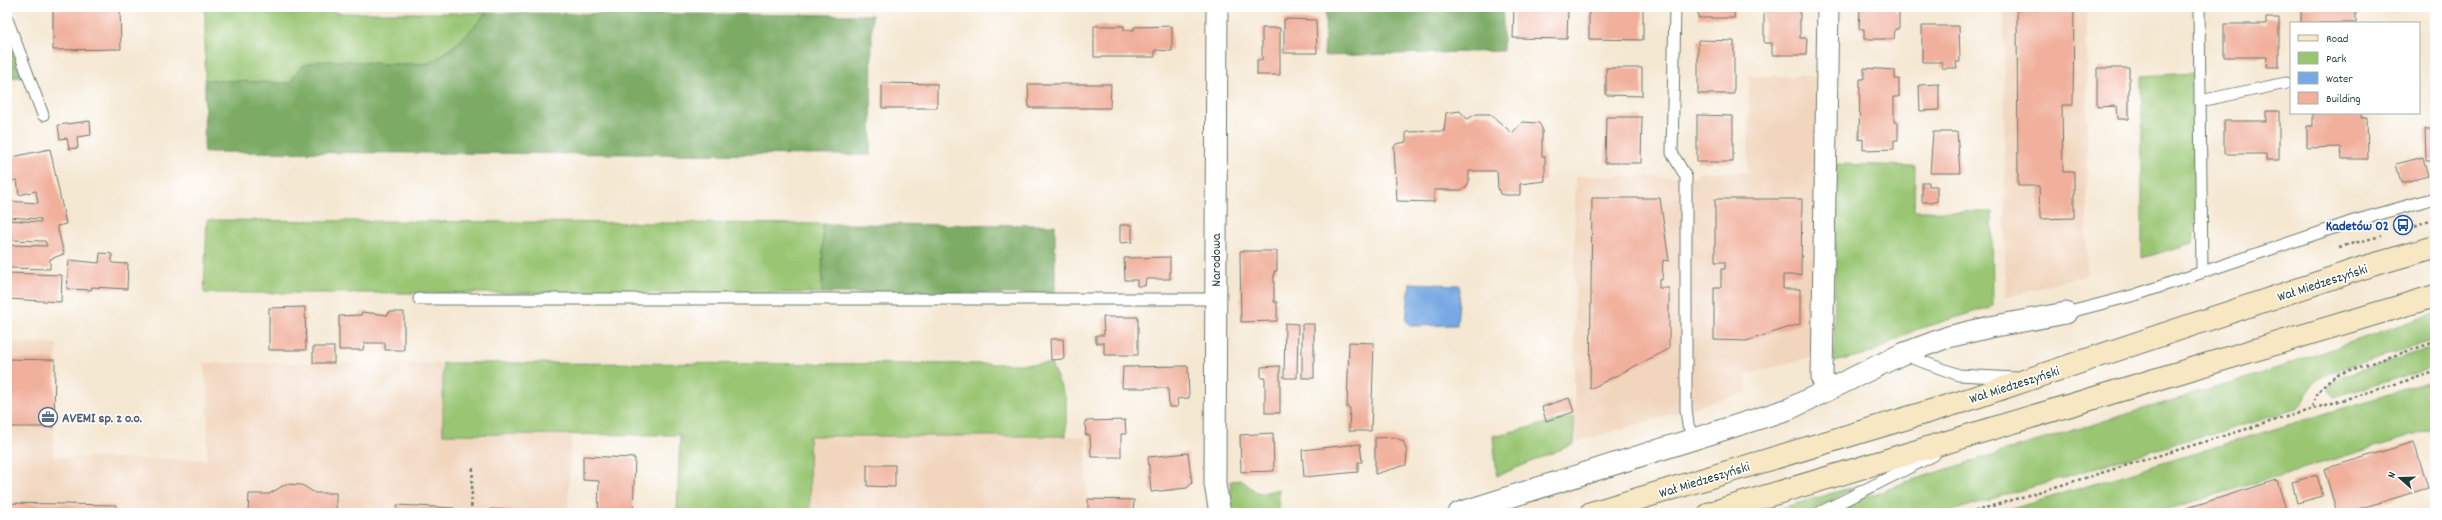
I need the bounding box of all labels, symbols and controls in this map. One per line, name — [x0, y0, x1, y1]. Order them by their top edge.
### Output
legend — [2290, 22, 2420, 114]
text: Road — [2326, 31, 2348, 48]
text: Park — [2326, 51, 2347, 68]
text: Water — [2326, 71, 2353, 88]
text: Building — [2326, 91, 2361, 108]
bus stop icon: Kadetów 02 — [2392, 214, 2414, 236]
place label: Kadetów 02 — [2326, 217, 2389, 237]
street label: Narodowa — [1207, 233, 1227, 287]
street label: Wał Miedzeszyński — [2275, 260, 2371, 308]
street label: Wał Miedzeszyński — [1967, 362, 2063, 410]
office icon: AVEMI sp. z o.o. — [37, 406, 59, 428]
place label: AVEMI sp. z o.o. — [62, 409, 142, 429]
street label: Wał Miedzeszyński — [1657, 457, 1753, 504]
north arrow — [2380, 458, 2420, 498]
text: N — [2384, 469, 2401, 481]

